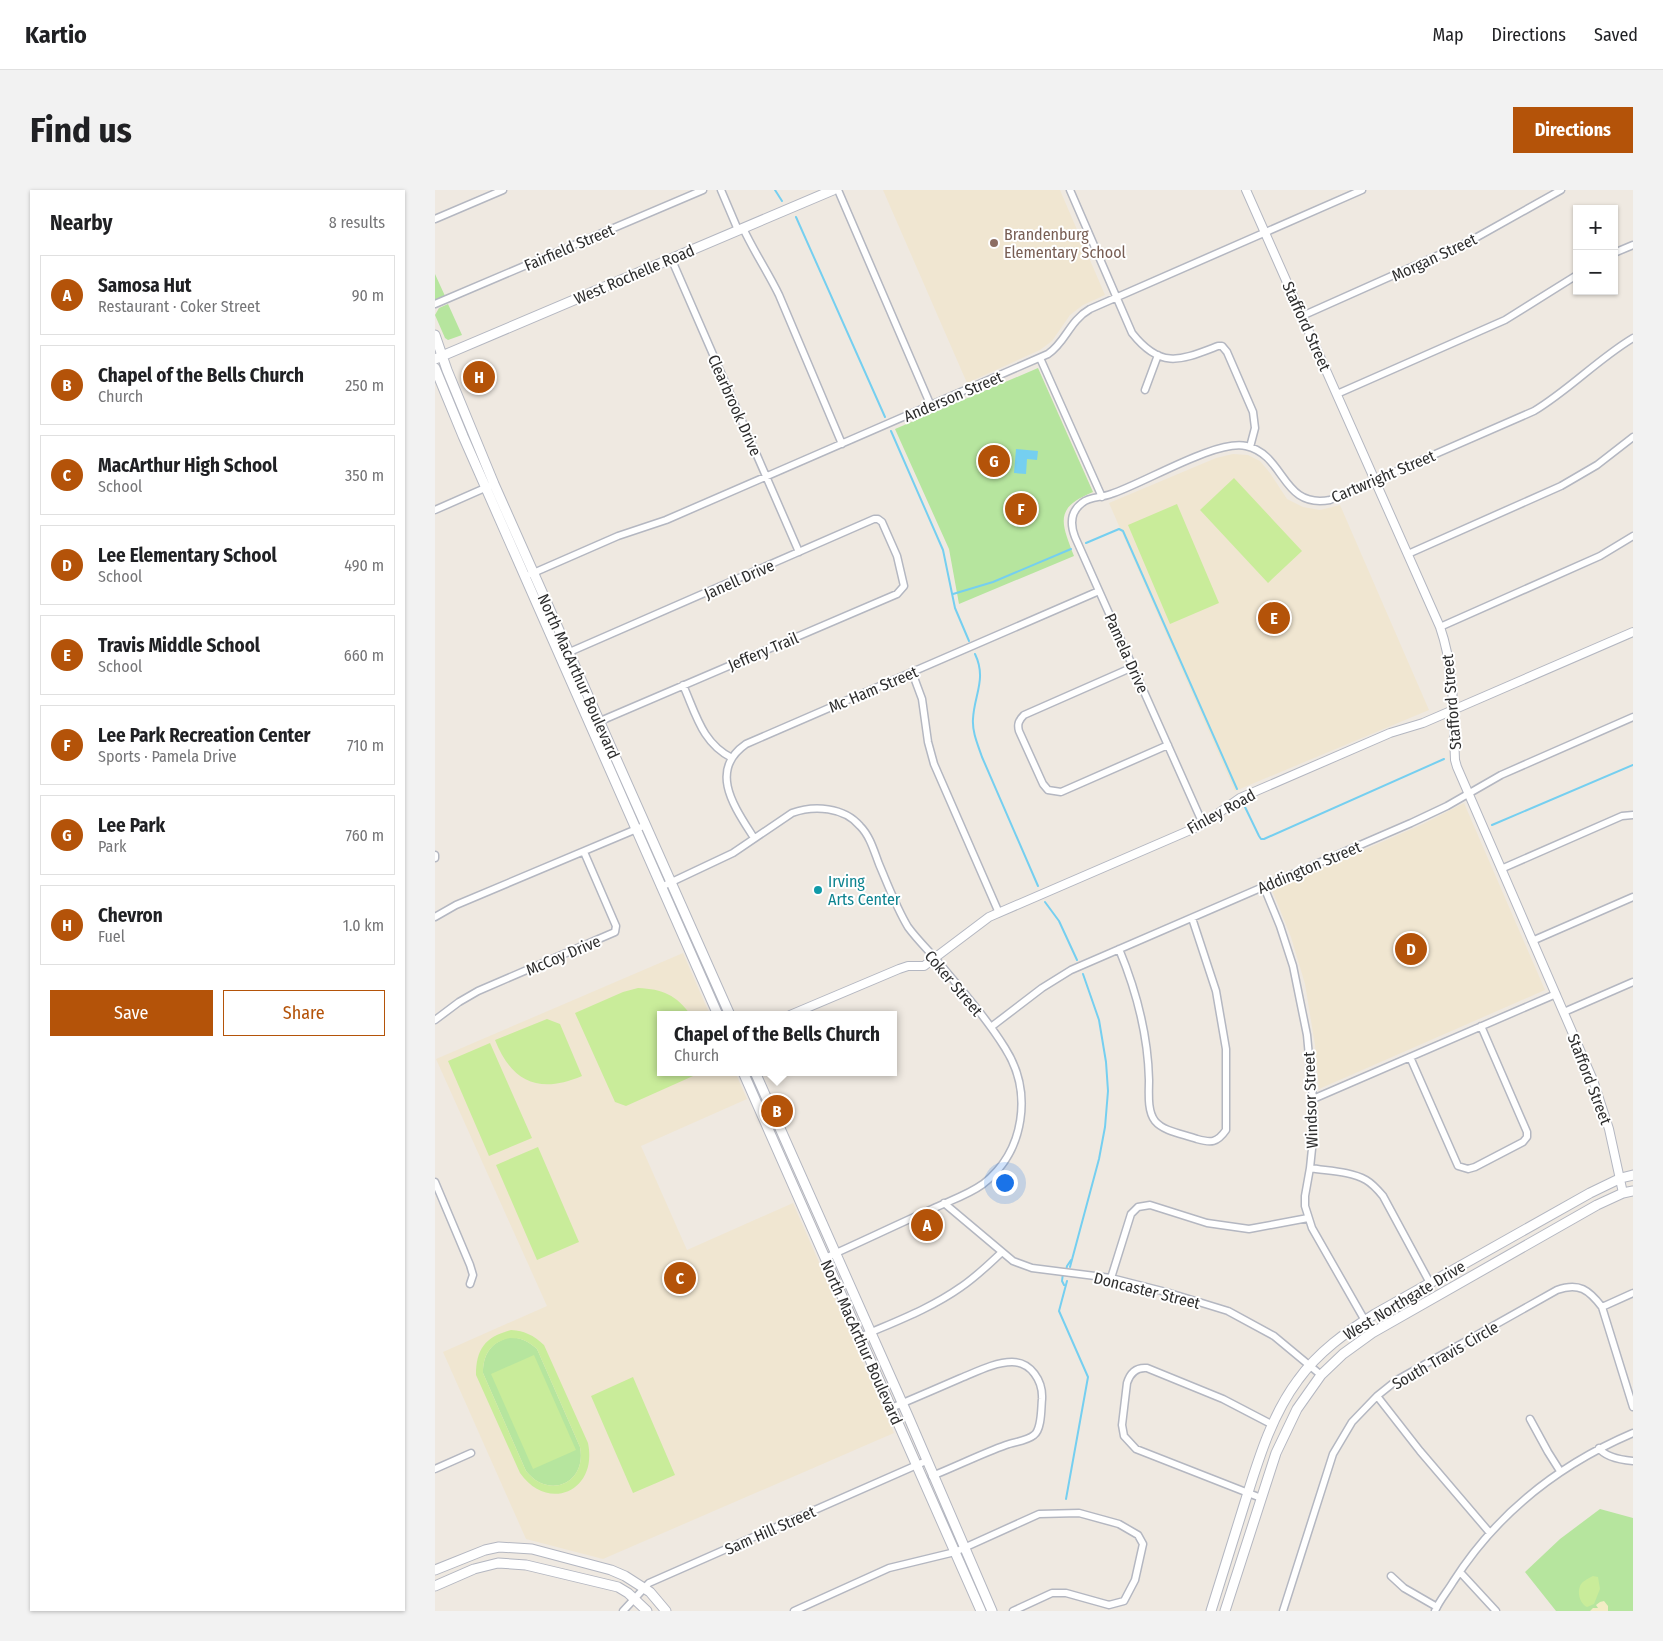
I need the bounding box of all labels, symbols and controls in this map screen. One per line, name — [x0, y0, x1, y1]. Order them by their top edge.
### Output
text: Kartio — [25, 21, 87, 49]
text: Map — [1432, 24, 1464, 46]
text: Directions — [1492, 24, 1566, 46]
text: Saved — [1594, 24, 1638, 46]
button: Directions — [1513, 107, 1633, 153]
text: Find us — [30, 109, 132, 151]
map controls — [1573, 205, 1618, 295]
button: + — [1573, 205, 1618, 250]
text: Nearby — [50, 210, 112, 236]
text: 8 results — [329, 213, 385, 232]
street label: Fairfield Street — [521, 220, 618, 275]
place label: Brandenburg Elementary School — [1004, 225, 1126, 262]
street label: Morgan Street — [1389, 229, 1480, 285]
marker: Brandenburg Elementary School — [988, 237, 1000, 249]
street label: West Rochelle Road — [571, 241, 697, 308]
button: − — [1573, 250, 1618, 295]
text: Samosa Hut — [98, 274, 192, 297]
street label: Stafford Street — [1278, 279, 1335, 375]
text: A — [63, 286, 71, 305]
text: 90 m — [352, 286, 384, 305]
text: Restaurant · Coker Street — [98, 297, 260, 316]
street label: Clearbrook Drive — [704, 352, 765, 459]
pin: H — [463, 358, 495, 396]
text: Chapel of the Bells Church — [98, 364, 304, 387]
street label: Anderson Street — [901, 367, 1006, 426]
text: B — [63, 376, 71, 395]
text: 250 m — [345, 376, 384, 395]
text: Church — [98, 387, 143, 406]
pin: G — [978, 442, 1010, 480]
street label: Cartwright Street — [1328, 446, 1439, 507]
text: MacArthur High School — [98, 454, 277, 477]
text: C — [63, 466, 71, 485]
text: 350 m — [345, 466, 384, 485]
text: School — [98, 477, 142, 496]
pin: F — [1005, 490, 1037, 528]
text: Lee Elementary School — [98, 544, 277, 567]
text: D — [62, 556, 72, 575]
text: 490 m — [344, 556, 384, 575]
street label: Janell Drive — [701, 556, 777, 603]
text: School — [98, 567, 142, 586]
street label: North MacArthur Boulevard — [534, 591, 624, 762]
pin: E — [1258, 599, 1290, 637]
street label: Pamela Drive — [1101, 610, 1153, 696]
street label: Jeffery Trail — [725, 628, 801, 675]
text: Travis Middle School — [98, 634, 260, 657]
text: E — [63, 646, 71, 665]
text: 660 m — [344, 646, 384, 665]
street label: Stafford Street — [1438, 653, 1465, 750]
text: School — [98, 657, 142, 676]
street label: Mc Ham Street — [826, 662, 921, 717]
text: Lee Park Recreation Center — [98, 724, 311, 747]
text: F — [63, 736, 71, 755]
text: 710 m — [347, 736, 384, 755]
text: Sports · Pamela Drive — [98, 747, 237, 766]
street label: Finley Road — [1184, 785, 1259, 838]
text: Lee Park — [98, 814, 165, 837]
text: G — [62, 826, 72, 845]
text: 760 m — [346, 826, 384, 845]
text: Park — [98, 837, 126, 856]
street label: Addington Street — [1255, 837, 1364, 898]
place label: Irving Arts Center — [828, 872, 901, 909]
marker: Irving Arts Center — [812, 884, 824, 896]
text: Chevron — [98, 904, 163, 927]
text: H — [62, 916, 72, 935]
text: 1.0 km — [343, 916, 384, 935]
text: Fuel — [98, 927, 125, 946]
pin: D — [1395, 930, 1427, 968]
street label: McCoy Drive — [523, 931, 603, 980]
street label: Coker Street — [921, 947, 987, 1021]
button: Save — [50, 990, 213, 1036]
button: Share — [223, 990, 385, 1036]
popup — [657, 1011, 897, 1076]
text: Chapel of the Bells Church — [674, 1023, 880, 1046]
street label: Stafford Street — [1564, 1031, 1616, 1128]
text: Church — [674, 1046, 719, 1065]
street label: Windsor Street — [1299, 1050, 1322, 1149]
pin: B — [761, 1092, 793, 1130]
your location — [992, 1170, 1018, 1196]
pin: A — [911, 1206, 943, 1244]
street label: North MacArthur Boulevard — [817, 1257, 907, 1428]
street label: West Northgate Drive — [1340, 1257, 1469, 1344]
pin: C — [664, 1259, 696, 1297]
street label: Doncaster Street — [1092, 1268, 1203, 1313]
street label: South Travis Circle — [1389, 1317, 1502, 1394]
street label: Sam Hill Street — [722, 1502, 819, 1559]

